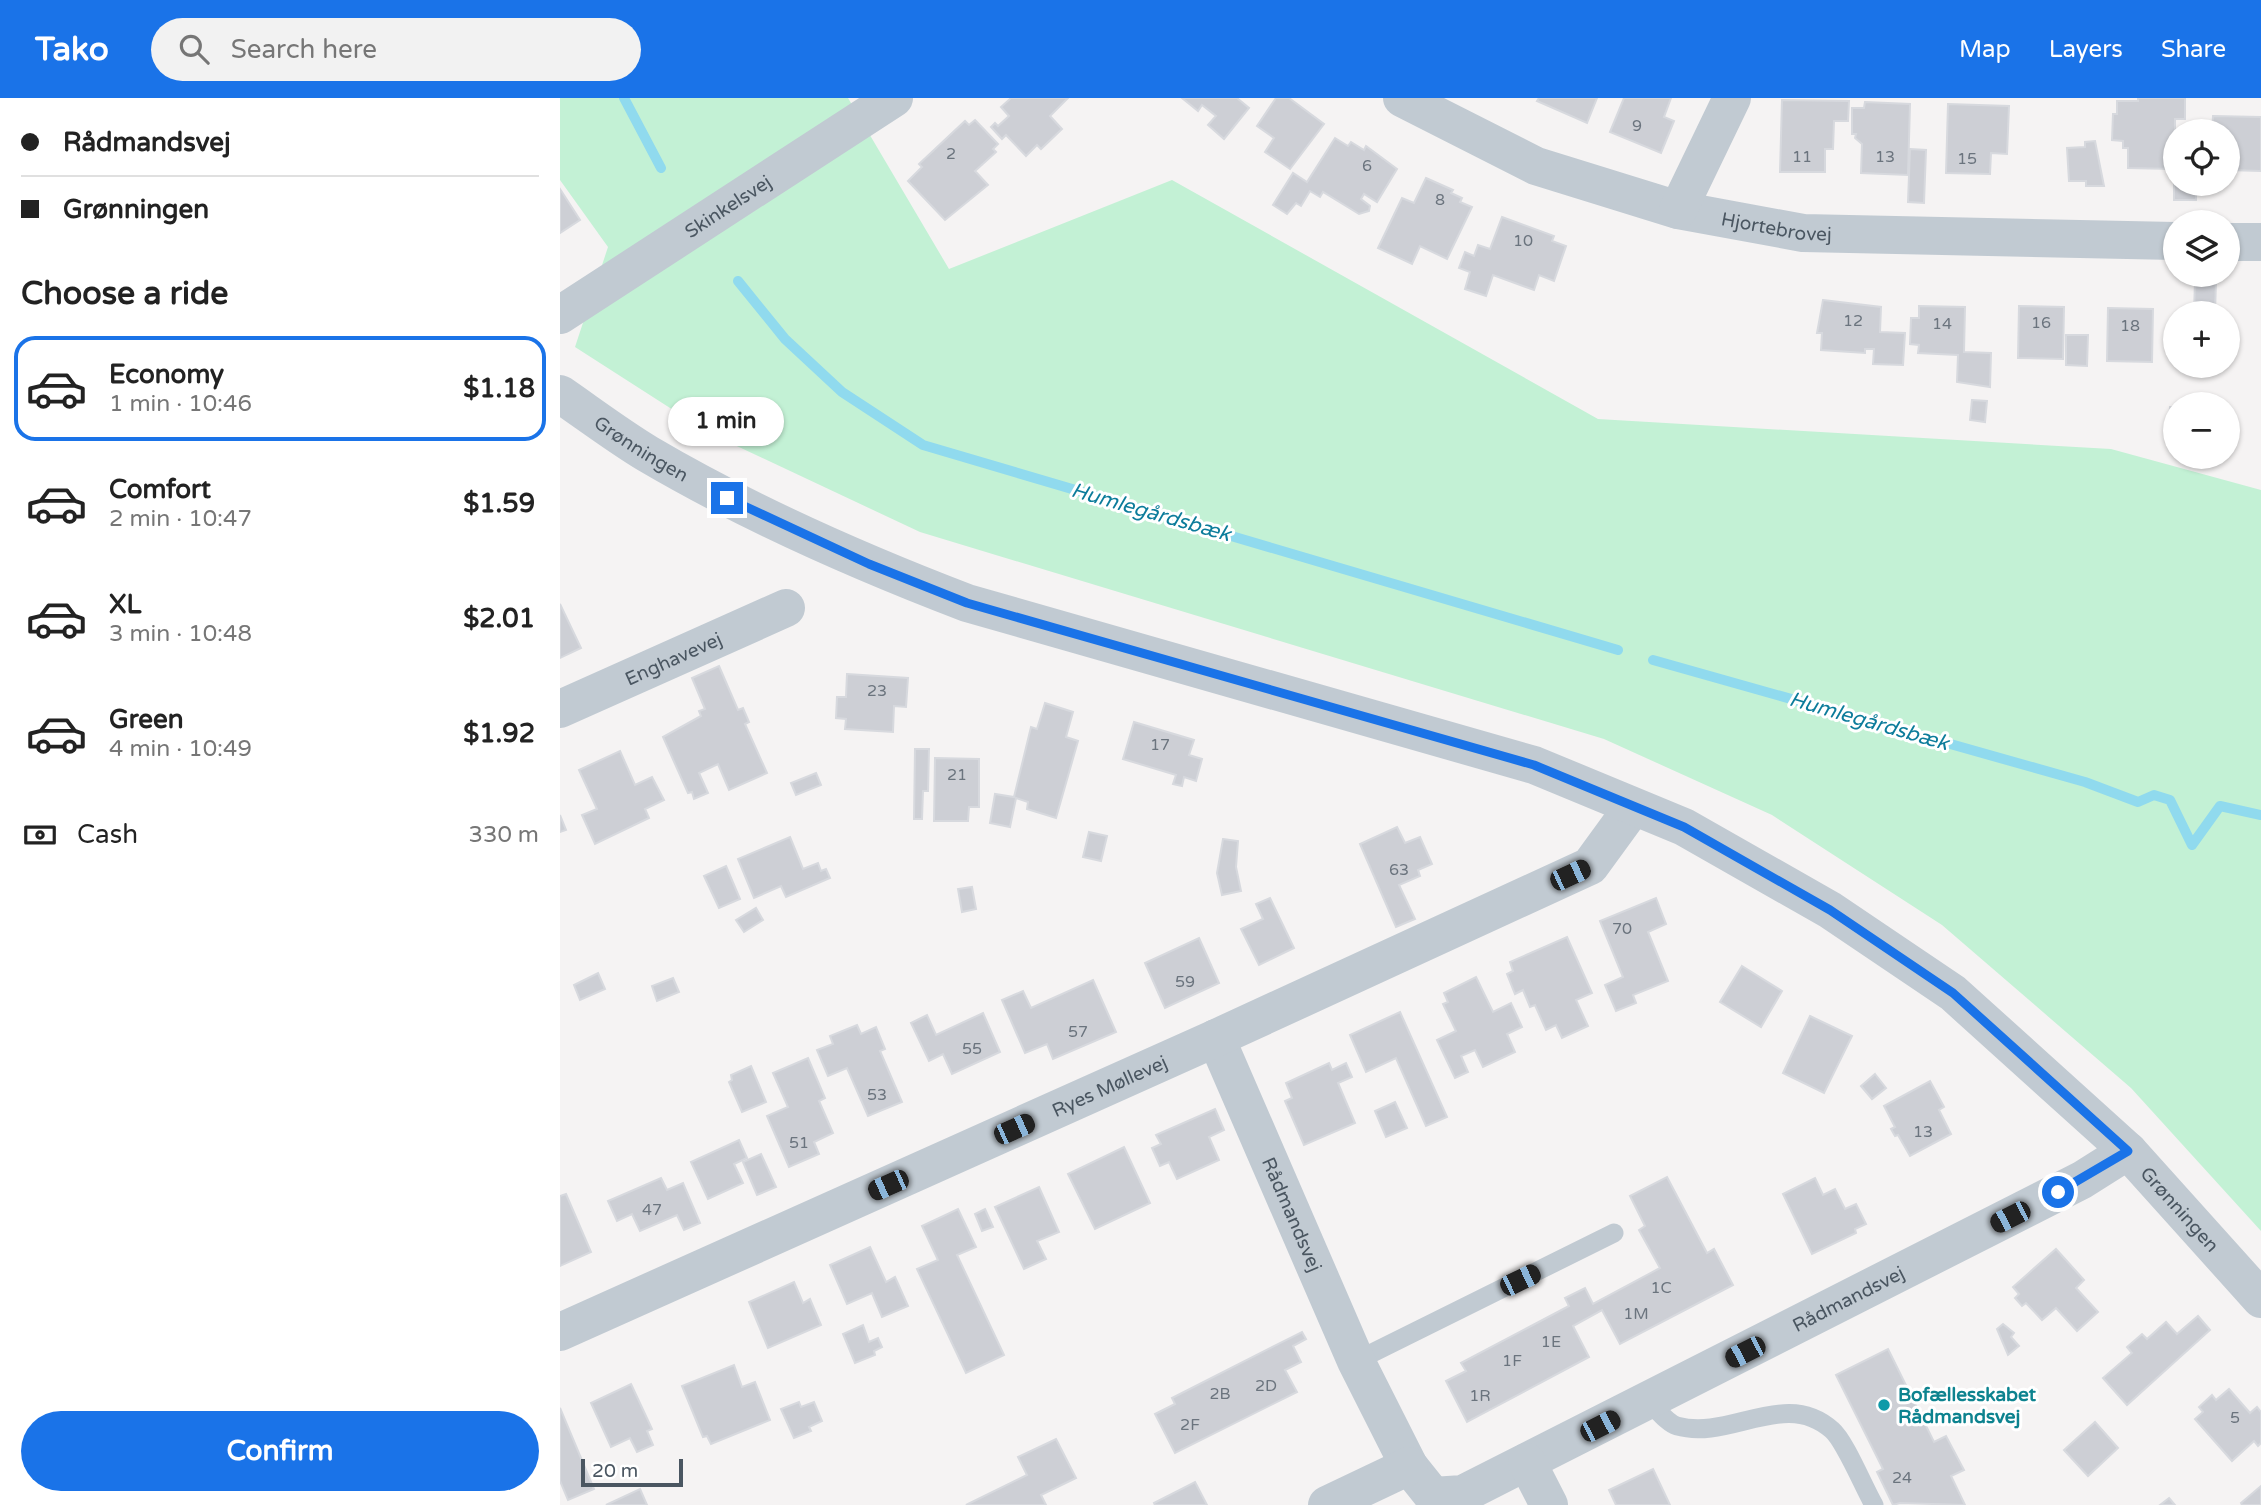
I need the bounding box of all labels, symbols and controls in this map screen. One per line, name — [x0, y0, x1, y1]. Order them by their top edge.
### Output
search box — [151, 18, 641, 81]
text: Tako — [35, 30, 109, 69]
icon: search — [175, 30, 213, 68]
text: Search here — [231, 34, 377, 65]
text: Map — [1959, 35, 2011, 64]
text: Layers — [2049, 35, 2123, 64]
text: Share — [2161, 35, 2226, 64]
house number: 9 — [1632, 116, 1642, 136]
map controls — [2163, 119, 2240, 469]
button: locate — [2163, 119, 2240, 196]
text: Rådmandsvej — [63, 127, 231, 158]
house number: 2 — [946, 144, 956, 164]
house number: 11 — [1792, 147, 1812, 167]
house number: 13 — [1875, 147, 1895, 167]
house number: 15 — [1957, 149, 1977, 169]
house number: 6 — [1362, 156, 1372, 176]
street label: Skinkelsvej — [681, 171, 776, 243]
house number: 8 — [1435, 190, 1445, 210]
text: Grønningen — [63, 194, 209, 225]
street label: Hjortebrovej — [1719, 208, 1832, 246]
button: layers — [2163, 210, 2240, 287]
house number: 10 — [1513, 231, 1533, 251]
text: Choose a ride — [21, 275, 228, 313]
button: + — [2163, 301, 2240, 378]
house number: 12 — [1843, 311, 1863, 331]
house number: 16 — [2031, 313, 2051, 333]
house number: 14 — [1932, 314, 1952, 334]
house number: 18 — [2120, 316, 2140, 336]
icon: car — [25, 357, 88, 420]
text: Economy — [109, 359, 224, 390]
text: $1.18 — [463, 373, 535, 404]
text: 1 min · 10:46 — [109, 390, 252, 418]
button: − — [2163, 392, 2240, 469]
callout: 1 min — [669, 396, 785, 446]
text: 1 min — [695, 407, 757, 435]
street label: Grønningen — [590, 412, 692, 487]
icon: car — [25, 472, 88, 535]
text: Comfort — [109, 474, 211, 505]
water label: Humlegårdsbæk — [1068, 478, 1235, 548]
route end — [711, 482, 743, 514]
text: $1.59 — [463, 488, 535, 519]
text: 2 min · 10:47 — [109, 505, 252, 533]
icon: car — [25, 587, 88, 650]
text: XL — [109, 589, 141, 620]
text: $2.01 — [463, 603, 535, 634]
text: 3 min · 10:48 — [109, 620, 252, 648]
street label: Enghavevej — [622, 628, 725, 691]
house number: 23 — [867, 681, 887, 701]
water label: Humlegårdsbæk — [1786, 687, 1953, 757]
icon: car — [25, 702, 88, 765]
text: Green — [109, 704, 184, 735]
text: $1.92 — [463, 718, 535, 749]
text: 4 min · 10:49 — [109, 735, 252, 763]
house number: 17 — [1150, 735, 1170, 755]
house number: 21 — [947, 765, 967, 785]
icon: cash — [21, 816, 59, 854]
text: Cash — [77, 819, 138, 850]
text: 330 m — [469, 821, 539, 849]
car — [1547, 857, 1594, 893]
house number: 63 — [1389, 860, 1409, 880]
house number: 70 — [1612, 919, 1632, 939]
house number: 59 — [1175, 972, 1195, 992]
house number: 57 — [1068, 1022, 1088, 1042]
house number: 55 — [962, 1039, 982, 1059]
street label: Ryes Møllevej — [1049, 1051, 1171, 1122]
house number: 53 — [867, 1085, 887, 1105]
car — [991, 1111, 1038, 1147]
house number: 13 — [1913, 1122, 1933, 1142]
house number: 51 — [789, 1133, 809, 1153]
street label: Rådmandsvej — [1257, 1154, 1326, 1275]
street label: Grønningen — [2135, 1163, 2223, 1257]
car — [865, 1167, 912, 1203]
route start — [2042, 1176, 2074, 1208]
car — [1987, 1198, 2034, 1236]
house number: 47 — [642, 1200, 662, 1220]
car — [1497, 1261, 1544, 1299]
street label: Rådmandsvej — [1789, 1262, 1908, 1337]
house number: 1C — [1650, 1278, 1672, 1298]
house number: 1M — [1623, 1304, 1649, 1324]
house number: 1E — [1541, 1332, 1561, 1352]
car — [1722, 1333, 1769, 1371]
house number: 1F — [1502, 1351, 1522, 1371]
house number: 2D — [1255, 1376, 1277, 1396]
house number: 2B — [1209, 1384, 1231, 1404]
place label: Bofællesskabet Rådmandsvej — [1898, 1384, 2037, 1429]
house number: 1R — [1469, 1386, 1491, 1406]
marker: Bofællesskabet Rådmandsvej — [1876, 1397, 1892, 1413]
car — [1577, 1407, 1624, 1445]
house number: 5 — [2230, 1408, 2240, 1428]
button: Confirm — [21, 1411, 539, 1491]
house number: 2F — [1180, 1415, 1200, 1435]
scale bar — [581, 1456, 682, 1488]
text: 20 m — [592, 1460, 638, 1482]
house number: 24 — [1892, 1468, 1912, 1488]

